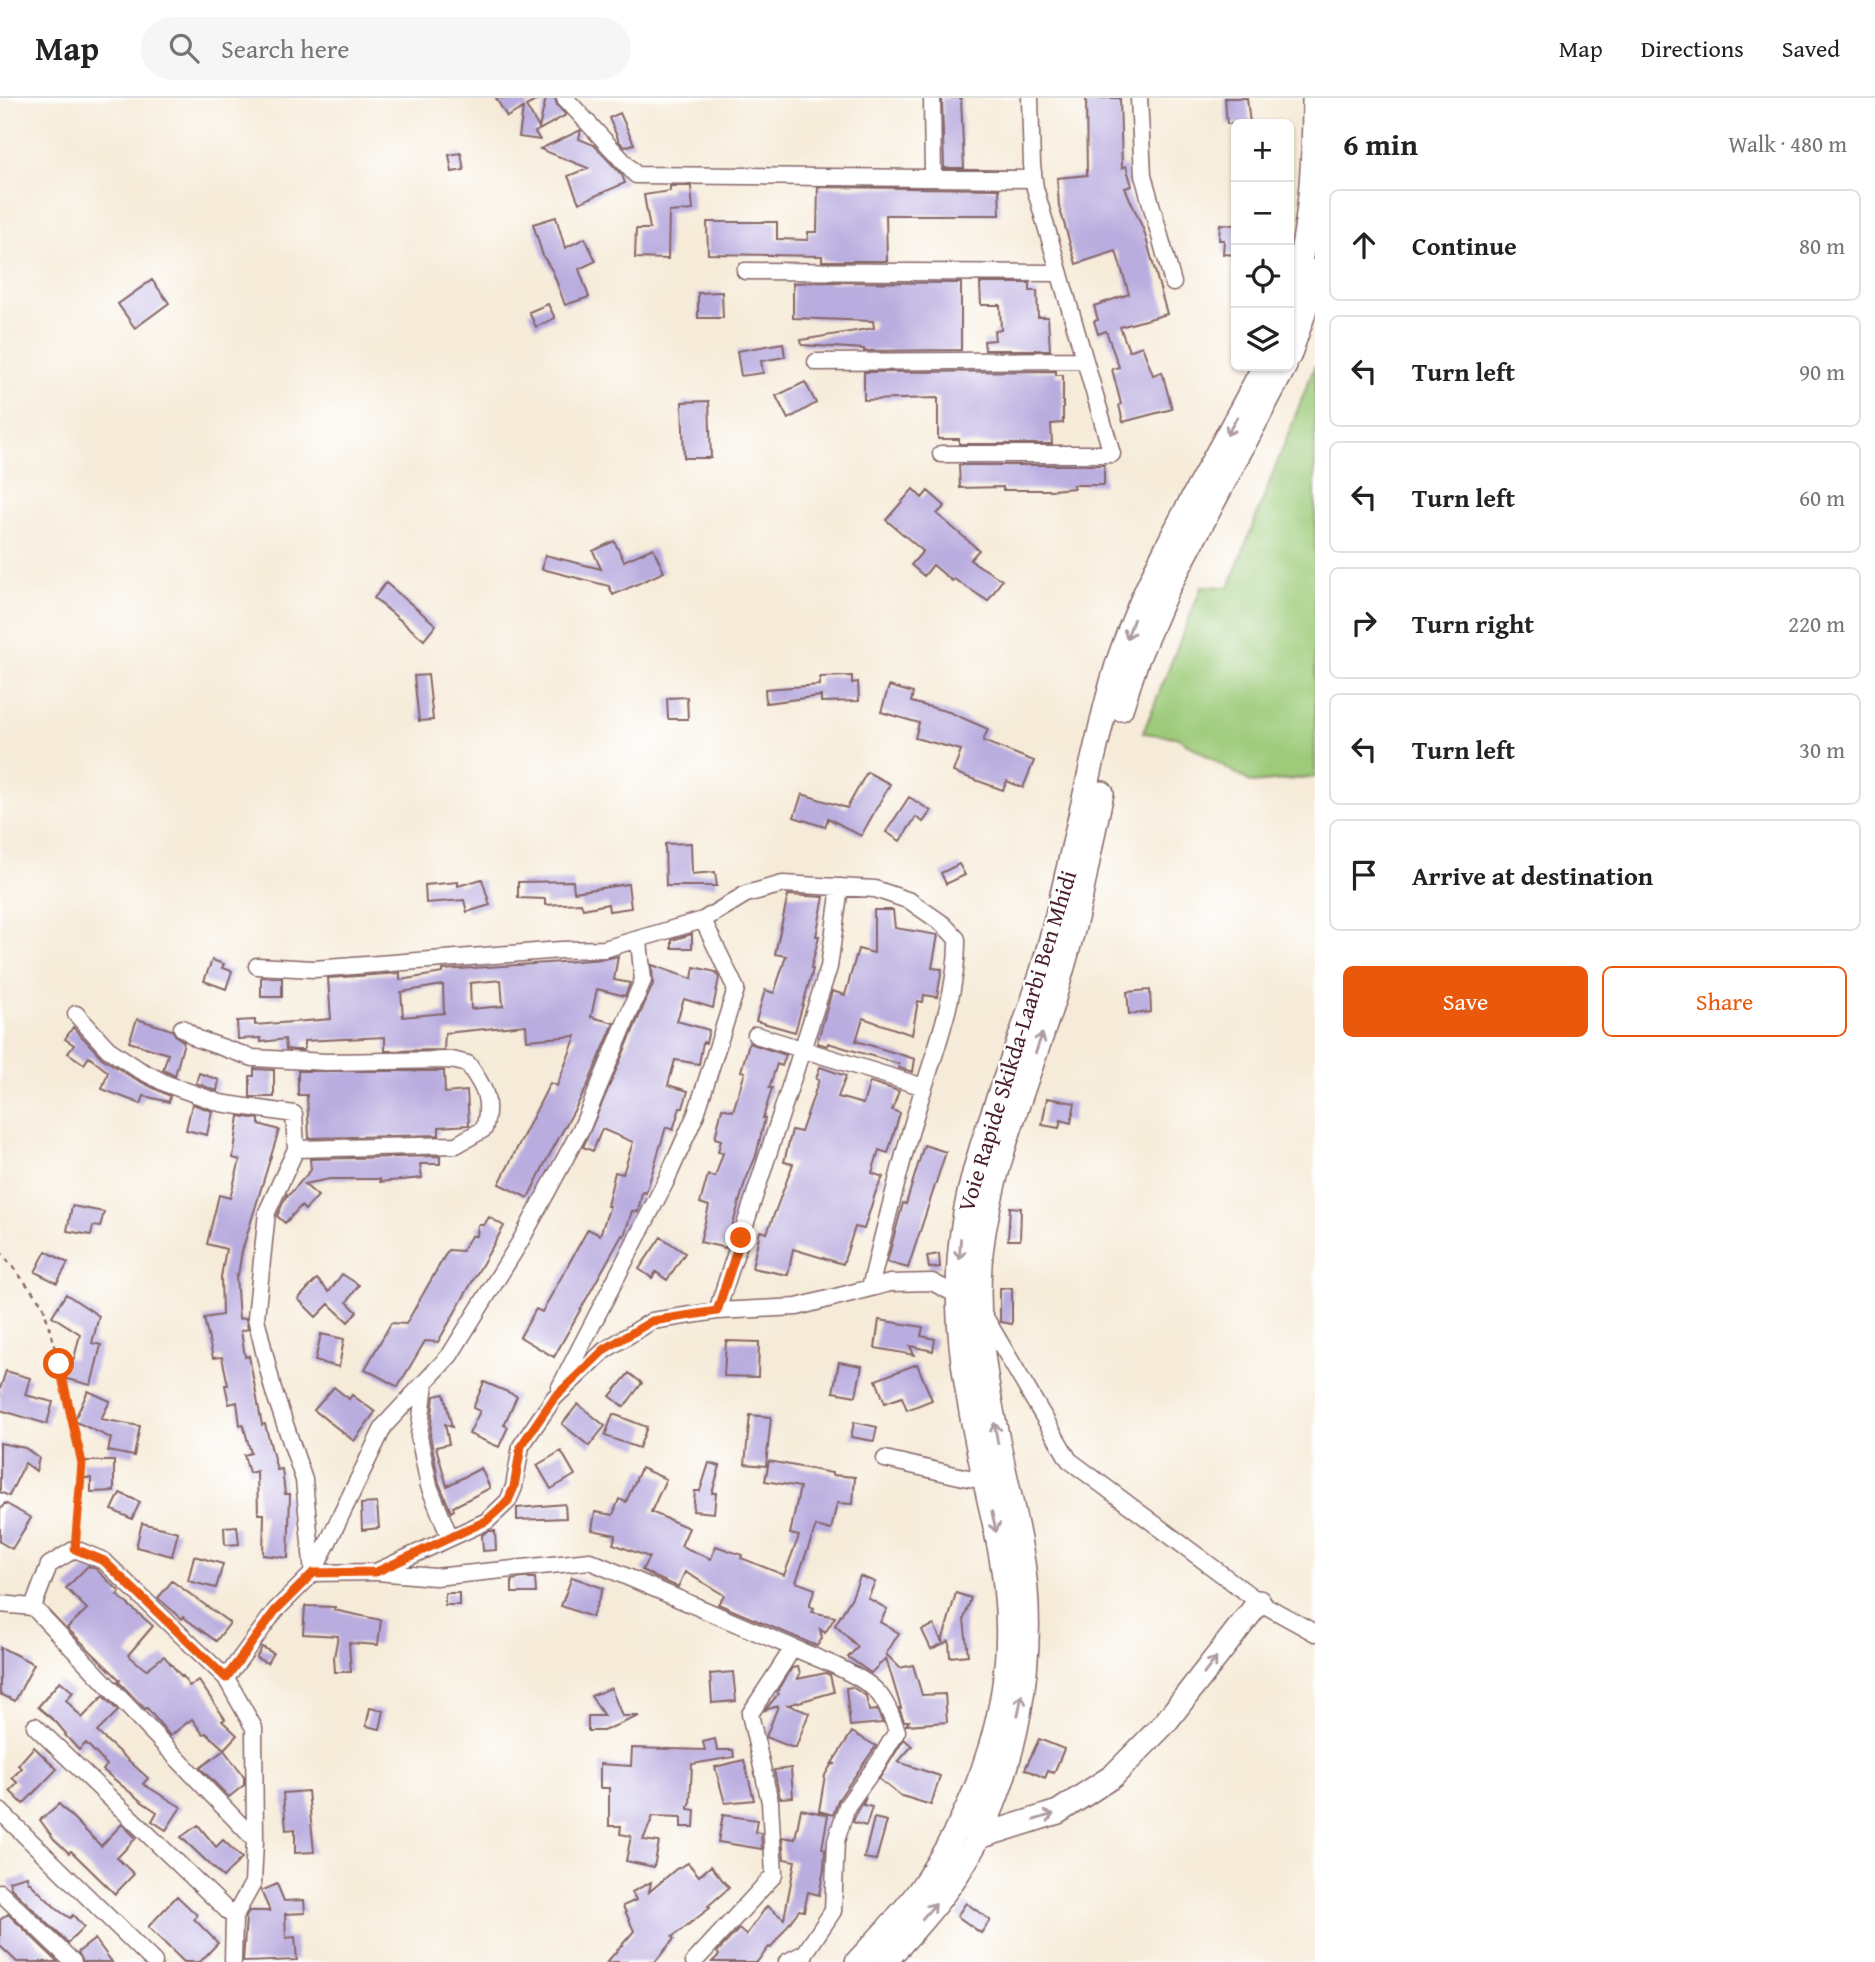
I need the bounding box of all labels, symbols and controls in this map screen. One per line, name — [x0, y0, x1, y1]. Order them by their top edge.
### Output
search box — [141, 17, 631, 80]
text: Map — [35, 24, 99, 72]
icon: search — [165, 29, 203, 67]
text: Search here — [221, 29, 349, 68]
text: Map — [1559, 31, 1603, 66]
text: Directions — [1641, 31, 1744, 66]
text: Saved — [1782, 31, 1840, 66]
map controls — [1231, 119, 1294, 371]
button: + — [1231, 119, 1294, 182]
text: 6 min — [1343, 122, 1418, 166]
text: Walk · 480 m — [1728, 127, 1847, 160]
button: − — [1231, 182, 1294, 245]
icon: ahead — [1345, 226, 1383, 264]
text: Continue — [1412, 226, 1517, 265]
text: 80 m — [1799, 229, 1845, 262]
button: locate — [1231, 245, 1294, 308]
button: layers — [1231, 308, 1294, 371]
icon: left — [1345, 352, 1383, 390]
text: Turn left — [1412, 352, 1515, 391]
text: 90 m — [1799, 355, 1845, 388]
one-way arrow — [1224, 415, 1238, 435]
icon: left — [1345, 478, 1383, 516]
text: Turn left — [1412, 478, 1515, 517]
text: 60 m — [1799, 481, 1845, 514]
icon: right — [1345, 604, 1383, 642]
text: Turn right — [1412, 604, 1534, 643]
text: 220 m — [1788, 607, 1845, 640]
one-way arrow — [1123, 618, 1135, 640]
icon: left — [1345, 730, 1383, 768]
text: Turn left — [1412, 730, 1515, 769]
text: 30 m — [1799, 733, 1845, 766]
icon: arrive — [1345, 856, 1383, 894]
text: Arrive at destination — [1412, 856, 1653, 895]
street label: Voie Rapide Skikda-Laarbi Ben Mhidi — [949, 866, 1084, 1216]
button: Save — [1343, 966, 1588, 1037]
button: Share — [1602, 966, 1847, 1037]
one-way arrow — [1033, 1032, 1046, 1054]
route end — [725, 1222, 756, 1253]
one-way arrow — [954, 1237, 967, 1260]
route start — [43, 1348, 74, 1379]
one-way arrow — [989, 1422, 1002, 1445]
one-way arrow — [988, 1510, 1002, 1533]
one-way arrow — [1202, 1657, 1217, 1675]
one-way arrow — [1014, 1694, 1028, 1717]
one-way arrow — [1033, 1809, 1055, 1822]
one-way arrow — [921, 1902, 937, 1920]

